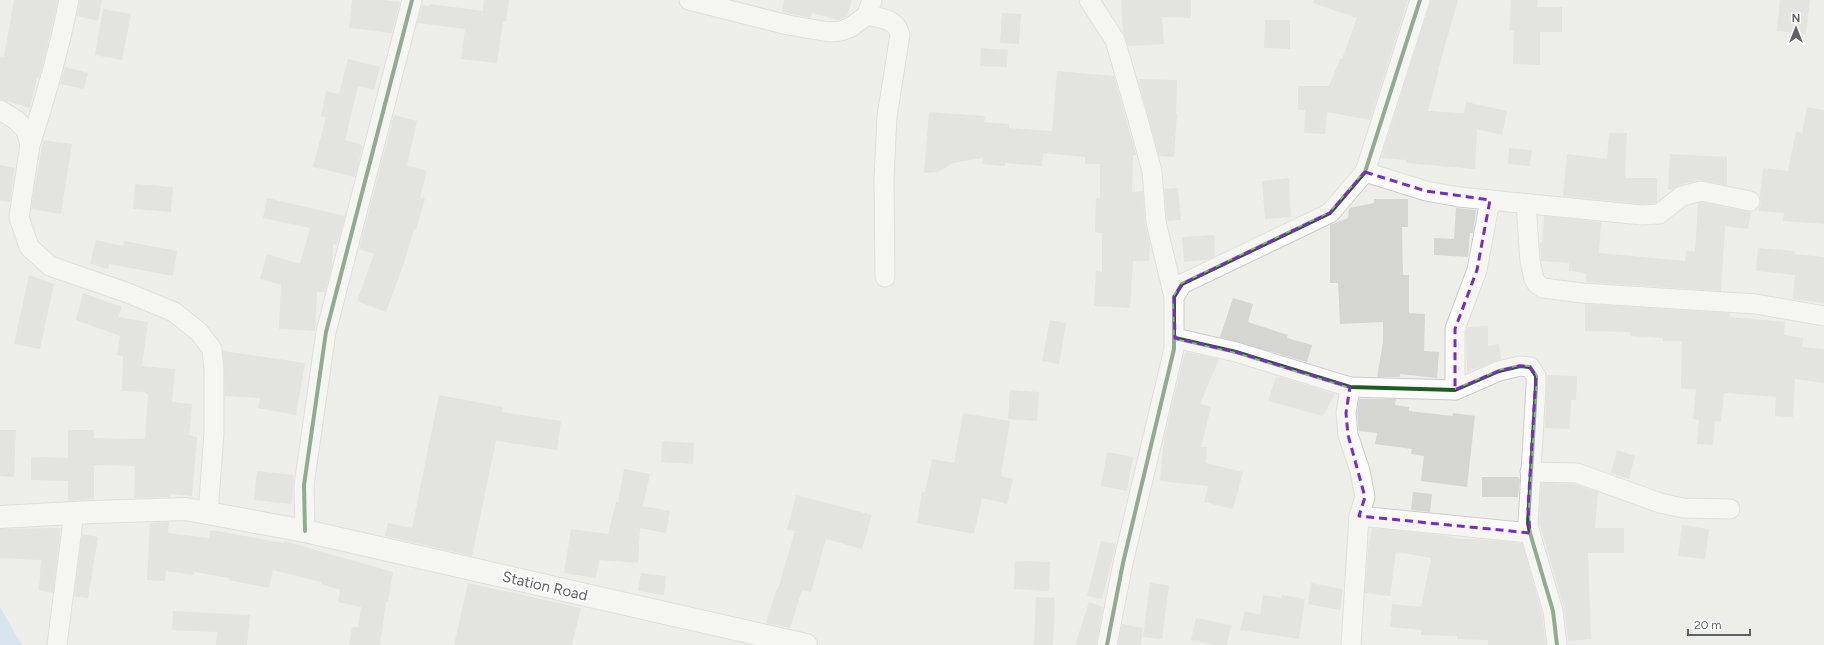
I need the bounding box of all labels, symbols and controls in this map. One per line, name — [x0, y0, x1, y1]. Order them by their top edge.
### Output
north arrow — [1776, 8, 1816, 48]
text: N — [1792, 12, 1800, 25]
street label: Station Road — [501, 567, 589, 605]
scale bar — [1688, 611, 1750, 637]
text: 20 m — [1694, 618, 1722, 632]

